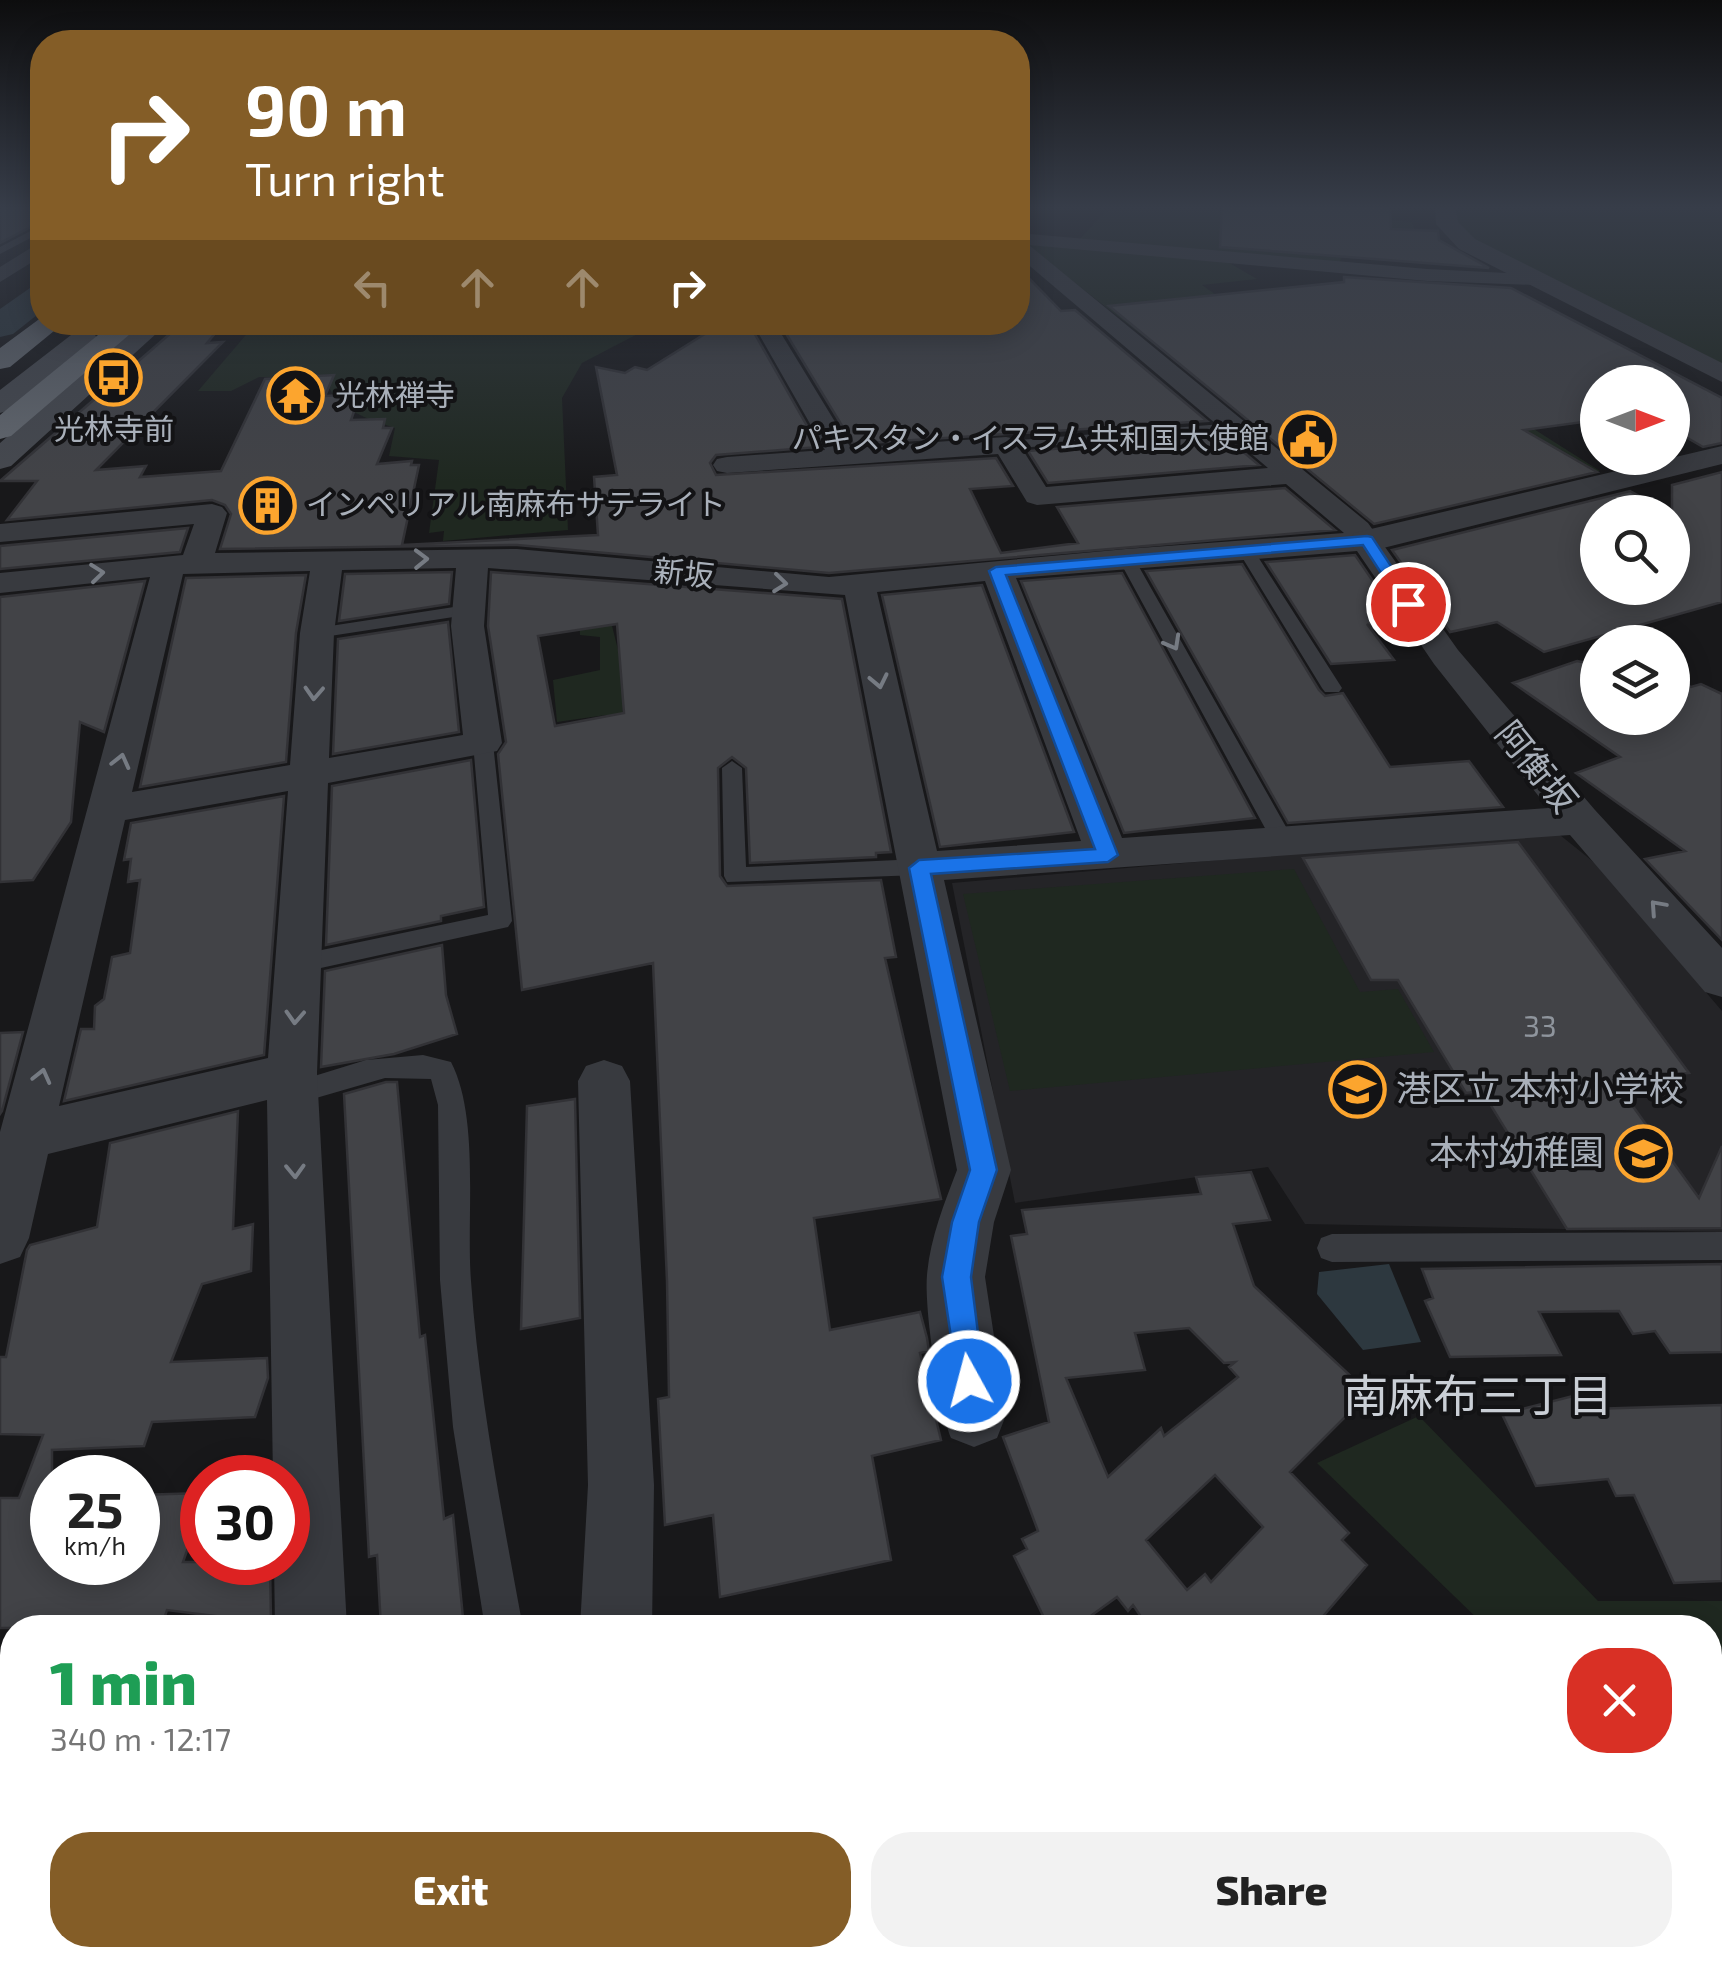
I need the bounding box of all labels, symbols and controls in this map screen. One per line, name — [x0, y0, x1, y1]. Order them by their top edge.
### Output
text: 90 m — [245, 66, 407, 150]
icon: right — [80, 70, 210, 200]
text: Turn right — [245, 151, 445, 205]
icon: left — [345, 260, 400, 315]
icon: ahead — [450, 260, 505, 315]
icon: ahead — [555, 260, 610, 315]
icon: right — [660, 260, 715, 315]
bus stop icon: 光林寺前 — [84, 348, 144, 408]
north arrow — [1580, 365, 1690, 475]
map controls — [1580, 365, 1690, 735]
temple icon: 光林禅寺 — [266, 366, 326, 426]
place label: 光林禅寺 — [335, 376, 455, 412]
public building icon: パキスタン・イスラム共和国大使館 — [1278, 409, 1338, 469]
place label: 光林寺前 — [54, 410, 174, 446]
place label: パキスタン・イスラム共和国大使館 — [792, 419, 1269, 455]
building icon: インペリアル南麻布サテライト — [237, 475, 297, 535]
place label: インペリアル南麻布サテライト — [306, 485, 726, 521]
button: search — [1580, 495, 1690, 605]
one-way arrow — [414, 548, 430, 570]
street label: 新坂 — [652, 551, 716, 593]
pin — [1366, 562, 1451, 647]
one-way arrow — [89, 563, 105, 584]
one-way arrow — [773, 572, 789, 594]
icon: arrive — [1381, 577, 1436, 632]
button: layers — [1580, 625, 1690, 735]
one-way arrow — [1161, 633, 1181, 651]
one-way arrow — [867, 673, 888, 690]
one-way arrow — [304, 685, 325, 701]
street label: 阿衡坂 — [1488, 712, 1587, 820]
one-way arrow — [109, 753, 130, 770]
one-way arrow — [1651, 900, 1669, 919]
house number: 33 — [1523, 1007, 1557, 1043]
one-way arrow — [285, 1009, 306, 1025]
school or university icon: 港区立 本村小学校 — [1327, 1059, 1387, 1119]
place label: 港区立 本村小学校 — [1396, 1066, 1684, 1108]
one-way arrow — [31, 1068, 52, 1085]
school or university icon: 本村幼稚園 — [1613, 1123, 1673, 1183]
place label: 本村幼稚園 — [1429, 1130, 1604, 1172]
one-way arrow — [284, 1163, 305, 1179]
position arrow — [917, 1329, 1021, 1433]
district label: 南麻布三丁目 — [1343, 1367, 1613, 1421]
speed limit sign: 30 — [180, 1455, 310, 1585]
text: 25 — [67, 1478, 123, 1538]
text: km/h — [64, 1530, 126, 1560]
text: 1 min — [50, 1645, 197, 1717]
button: close — [1567, 1648, 1672, 1753]
text: 340 m · 12:17 — [50, 1719, 231, 1757]
button: Exit — [50, 1832, 851, 1947]
button: Share — [871, 1832, 1672, 1947]

